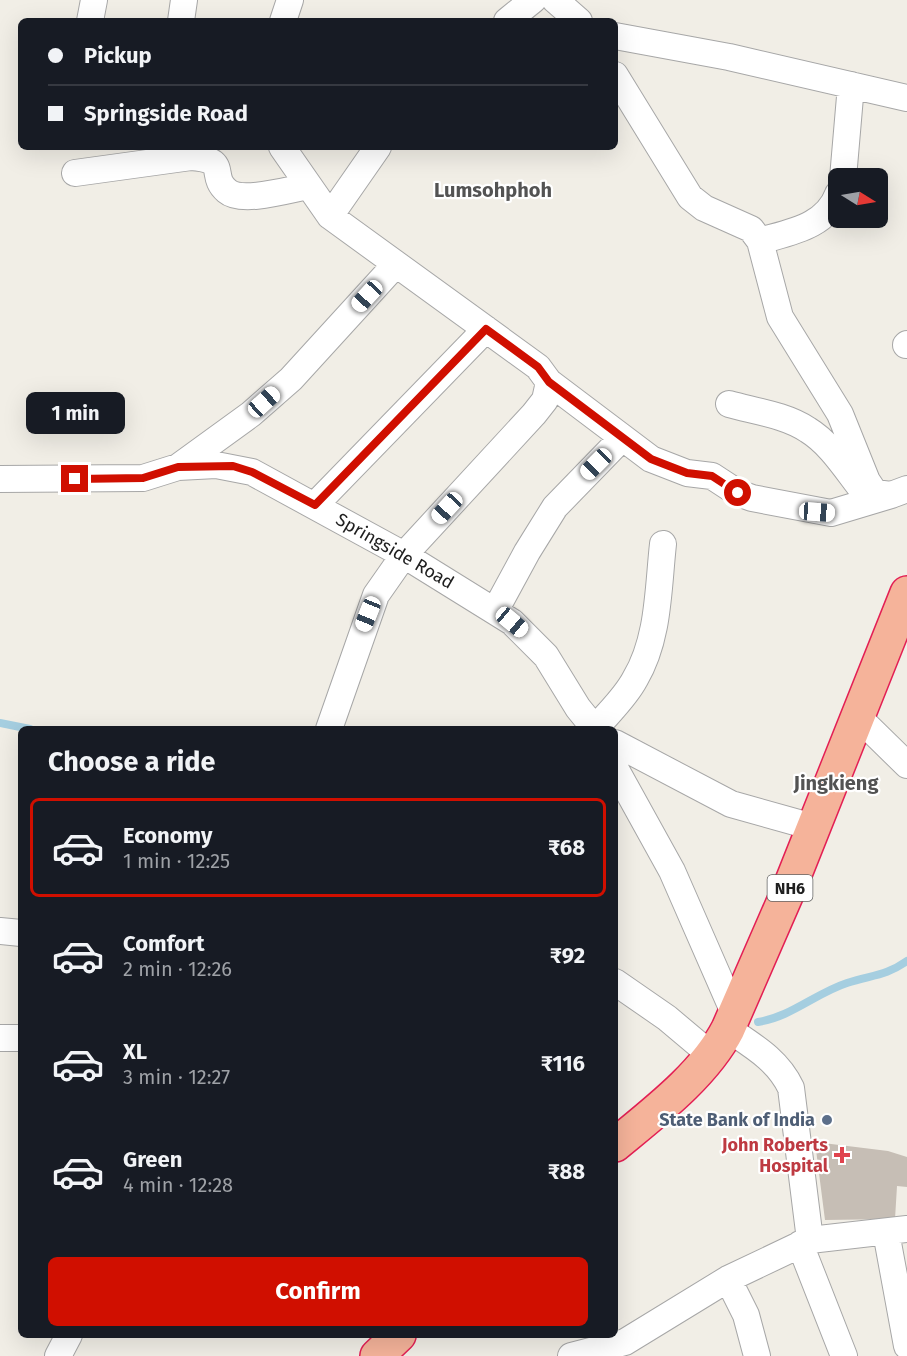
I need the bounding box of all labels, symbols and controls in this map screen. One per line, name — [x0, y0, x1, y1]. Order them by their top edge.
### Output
text: Pickup — [84, 42, 152, 69]
text: Springside Road — [84, 100, 248, 127]
north arrow — [828, 168, 888, 228]
map controls — [828, 168, 888, 228]
district label: Lumsohphoh — [434, 178, 552, 202]
car — [348, 277, 386, 315]
car — [245, 383, 283, 421]
callout: 1 min — [26, 392, 124, 434]
text: 1 min — [51, 401, 100, 425]
car — [577, 445, 615, 483]
route end — [61, 465, 88, 492]
route start — [724, 479, 751, 506]
car — [428, 489, 466, 527]
car — [798, 502, 836, 522]
street label: Springside Road — [332, 508, 458, 594]
car — [353, 594, 383, 634]
car — [492, 604, 532, 640]
text: Choose a ride — [48, 746, 215, 778]
district label: Jingkieng — [793, 771, 879, 795]
icon: car — [51, 821, 105, 875]
text: Economy — [123, 822, 212, 849]
text: ₹68 — [548, 834, 585, 861]
text: 1 min · 12:25 — [123, 849, 230, 873]
road number: NH6 — [768, 875, 812, 901]
icon: car — [51, 929, 105, 983]
text: Comfort — [123, 930, 204, 957]
text: ₹92 — [550, 942, 585, 969]
text: 2 min · 12:26 — [123, 957, 232, 981]
icon: car — [51, 1037, 105, 1091]
text: XL — [123, 1038, 147, 1065]
text: ₹116 — [541, 1050, 585, 1077]
text: 3 min · 12:27 — [123, 1065, 230, 1089]
place label: State Bank of India — [659, 1109, 815, 1131]
marker: State Bank of India — [820, 1113, 834, 1127]
place label: John Roberts Hospital — [721, 1134, 829, 1177]
icon: car — [51, 1145, 105, 1199]
text: Green — [123, 1146, 182, 1173]
marker: John Roberts Hospital — [833, 1146, 851, 1164]
text: ₹88 — [548, 1158, 585, 1185]
text: 4 min · 12:28 — [123, 1173, 233, 1197]
button: Confirm — [48, 1257, 588, 1326]

